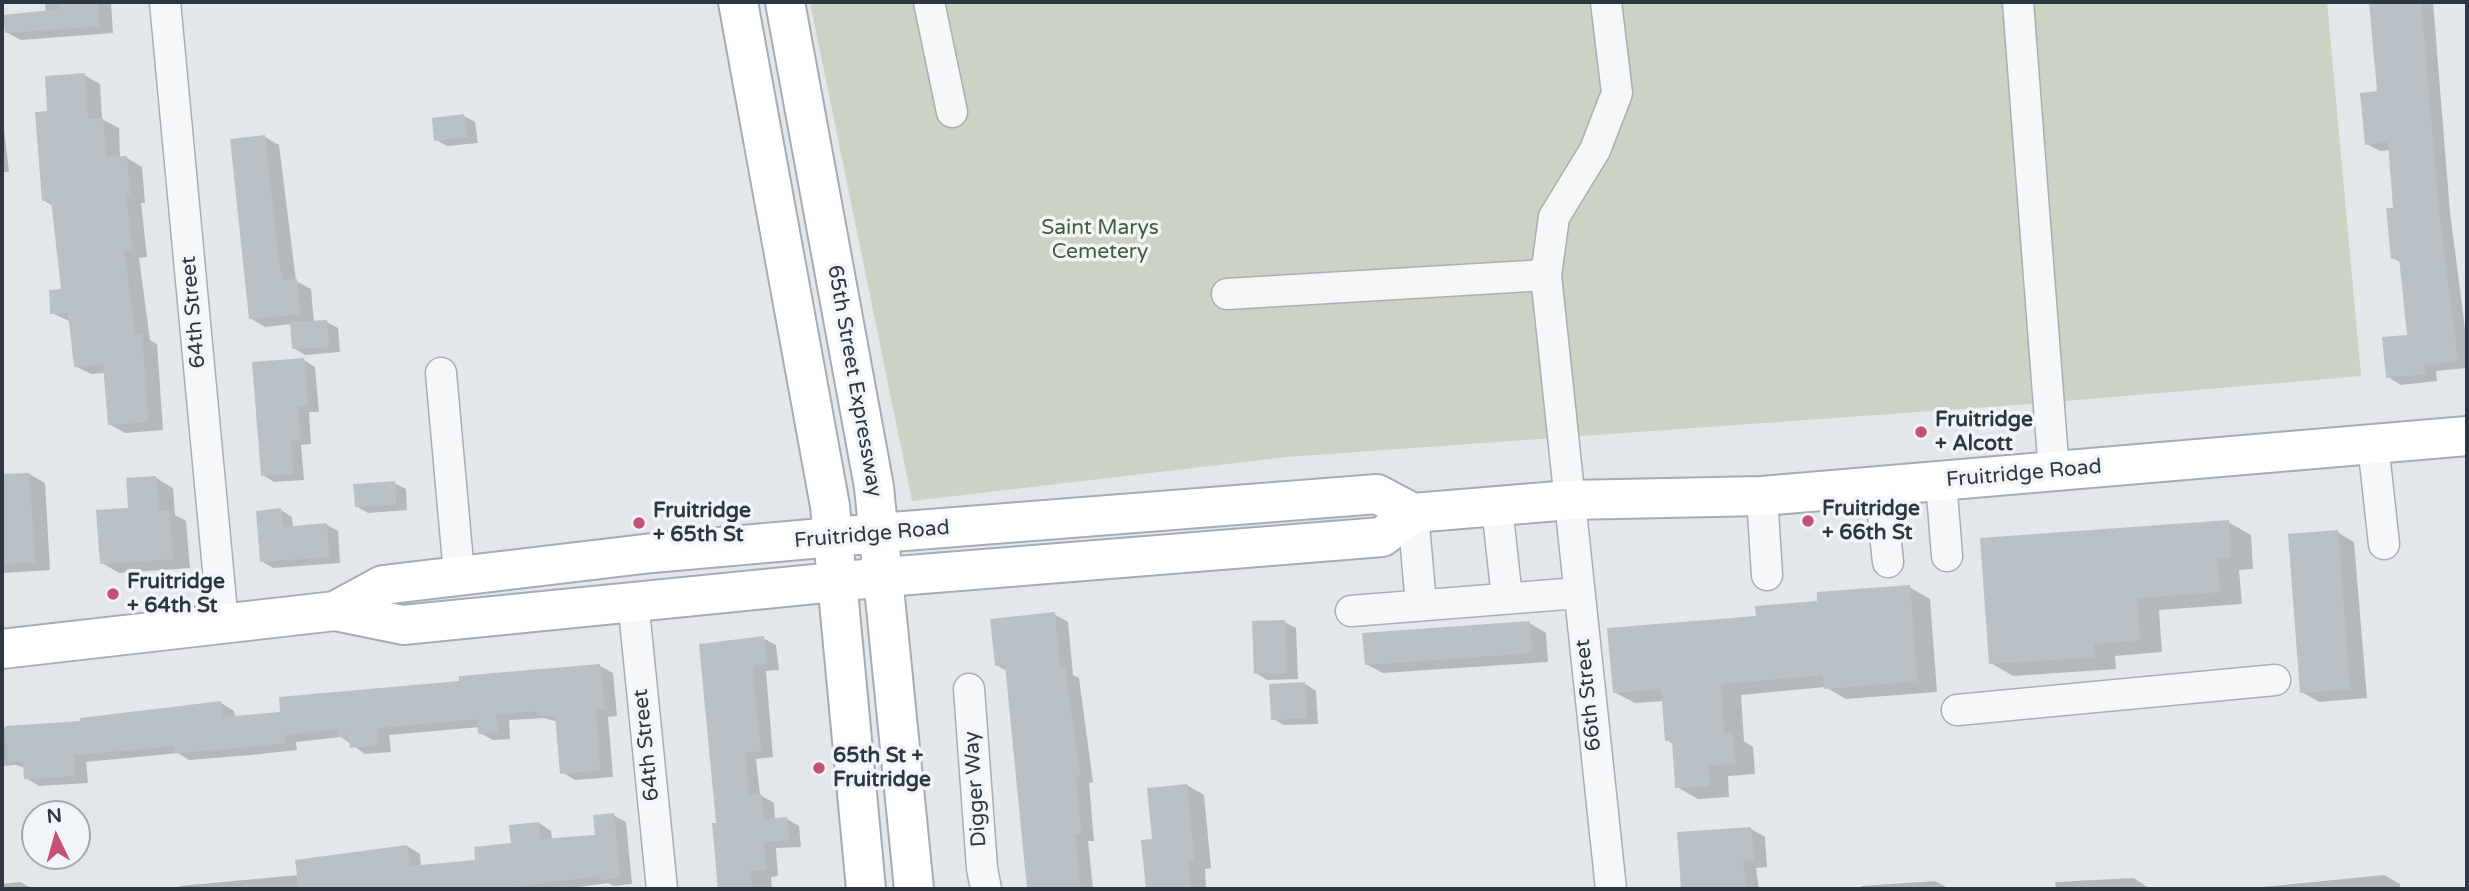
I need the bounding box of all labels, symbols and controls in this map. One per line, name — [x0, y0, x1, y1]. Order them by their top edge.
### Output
park label: Saint Marys Cemetery — [1041, 215, 1159, 265]
street label: 64th Street — [177, 255, 211, 369]
street label: 65th Street Expressway — [821, 263, 887, 499]
place label: Fruitridge + Alcott — [1935, 407, 2033, 457]
marker: Fruitridge + Alcott — [1913, 424, 1929, 440]
street label: Fruitridge Road — [1945, 455, 2103, 493]
place label: Fruitridge + 66th St — [1822, 496, 1920, 546]
place label: Fruitridge + 65th St — [653, 498, 751, 548]
marker: Fruitridge + 66th St — [1800, 513, 1816, 529]
marker: Fruitridge + 65th St — [631, 515, 647, 531]
street label: Fruitridge Road — [793, 516, 951, 554]
place label: Fruitridge + 64th St — [127, 569, 225, 619]
marker: Fruitridge + 64th St — [105, 586, 121, 602]
street label: 66th Street — [1571, 638, 1607, 752]
street label: 64th Street — [629, 688, 665, 802]
street label: Digger Way — [959, 730, 993, 848]
place label: 65th St + Fruitridge — [833, 743, 931, 793]
marker: 65th St + Fruitridge — [811, 760, 827, 776]
north arrow — [21, 800, 91, 870]
text: N — [46, 804, 63, 828]

